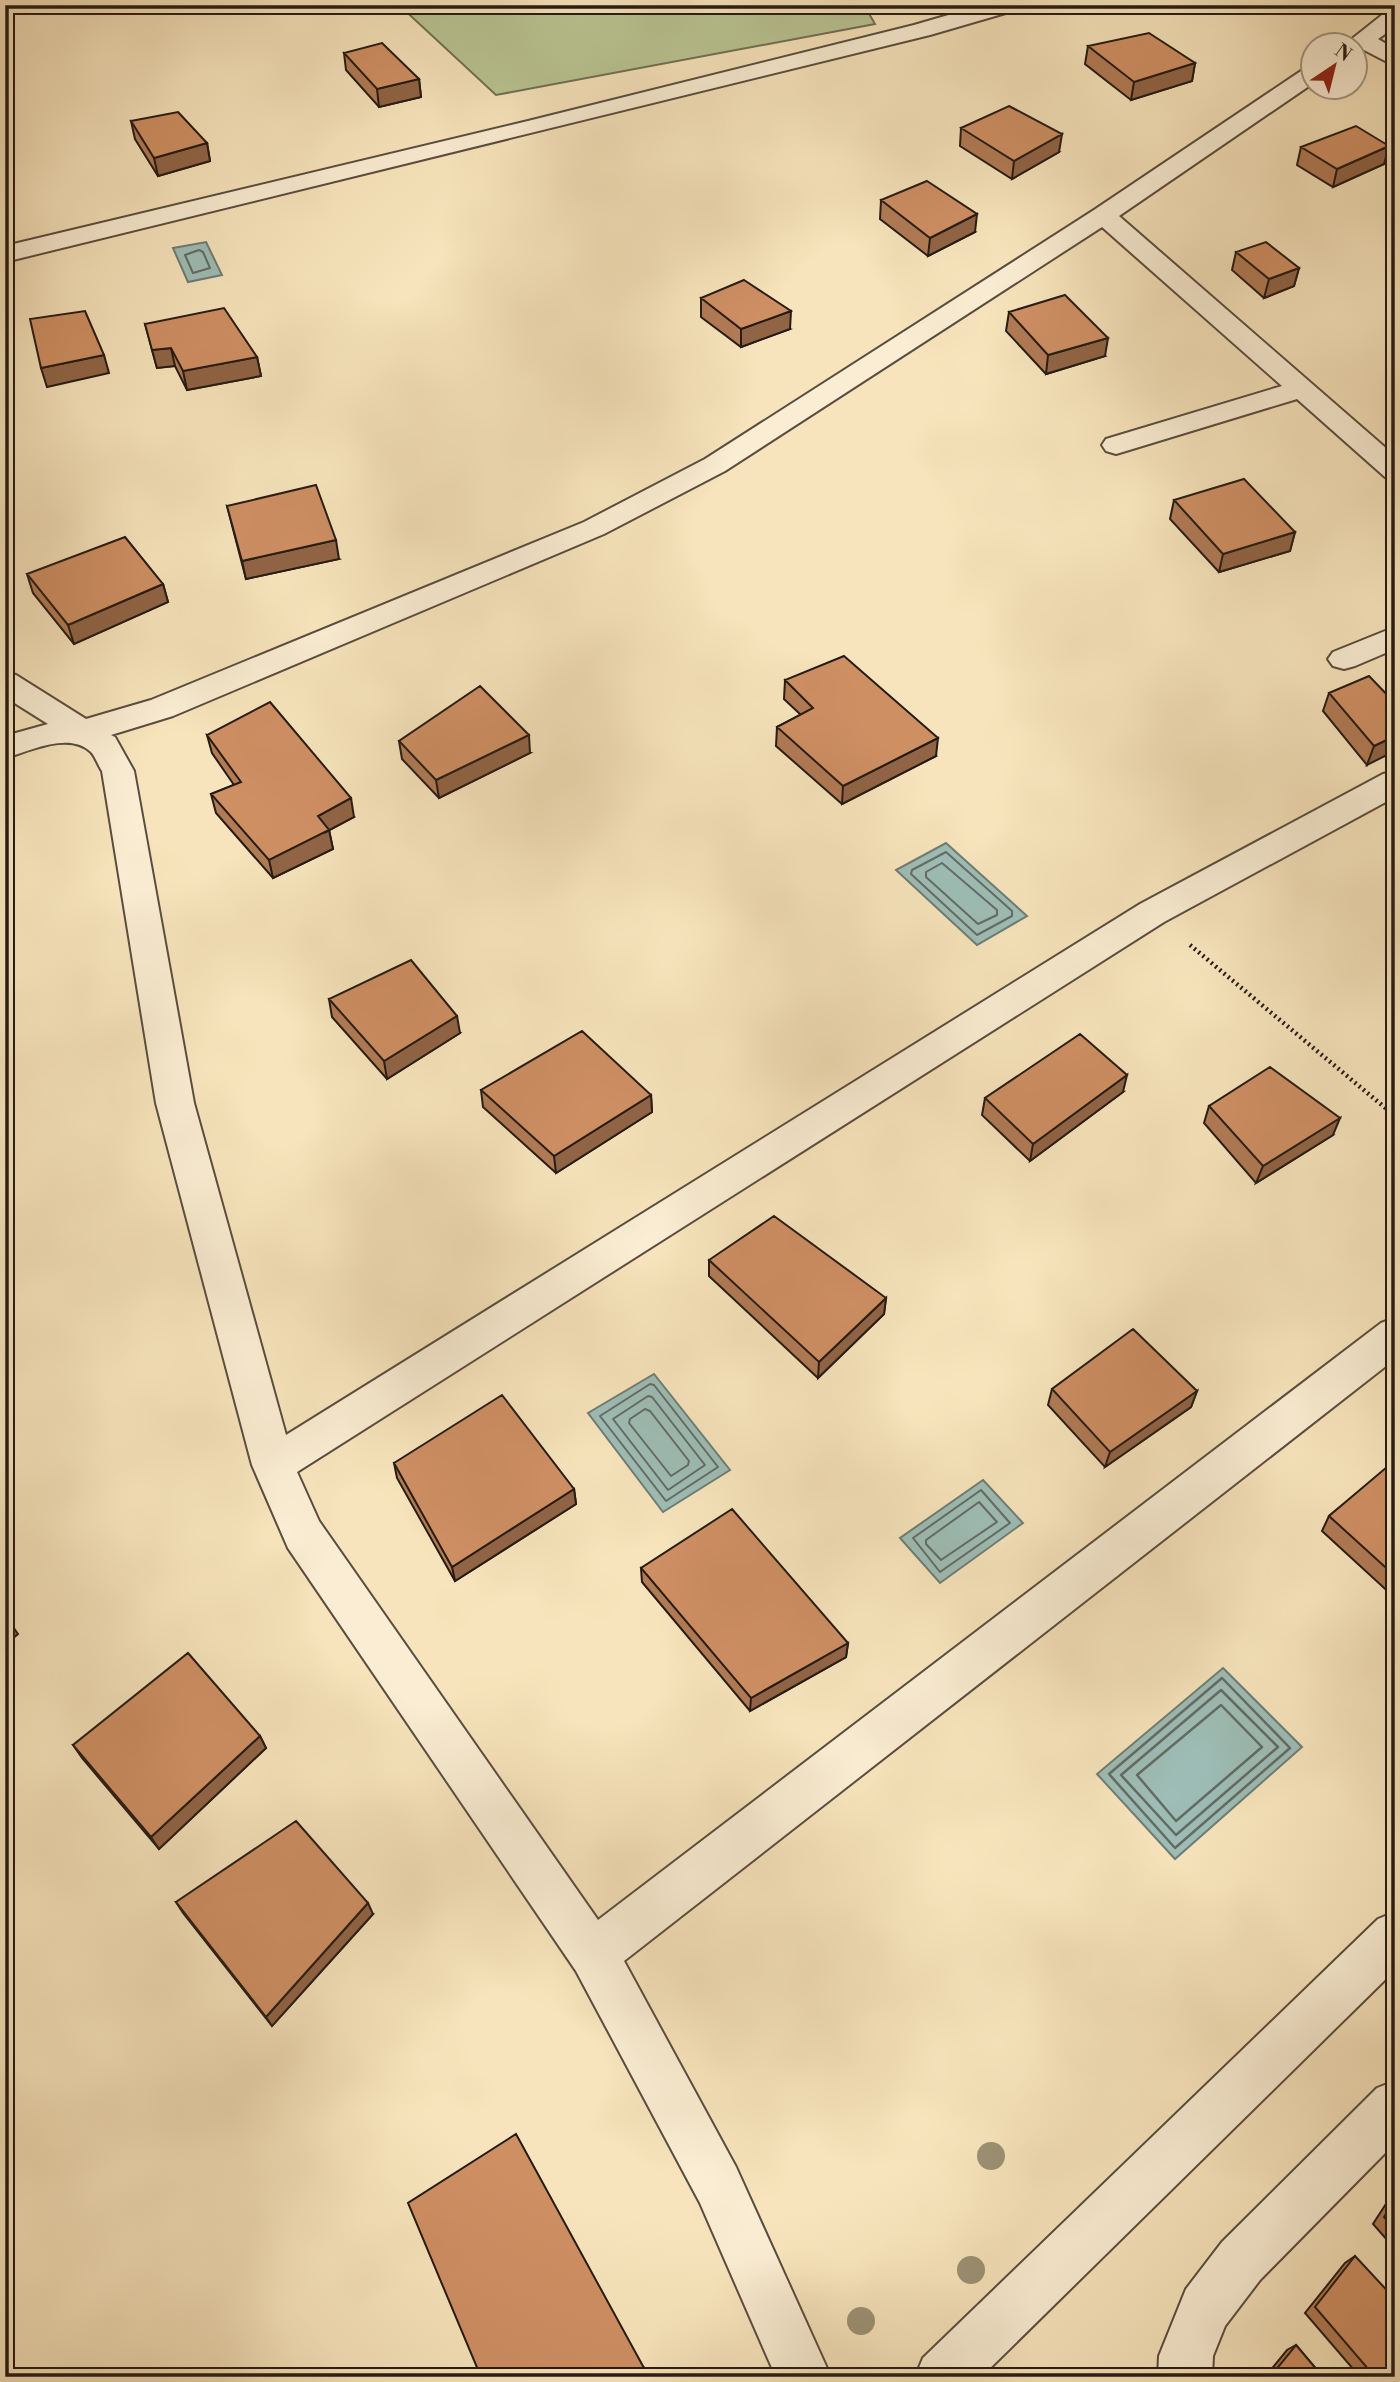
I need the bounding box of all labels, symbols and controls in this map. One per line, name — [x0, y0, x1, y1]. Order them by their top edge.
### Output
north arrow — [1298, 32, 1368, 102]
text: N — [1330, 39, 1356, 67]

